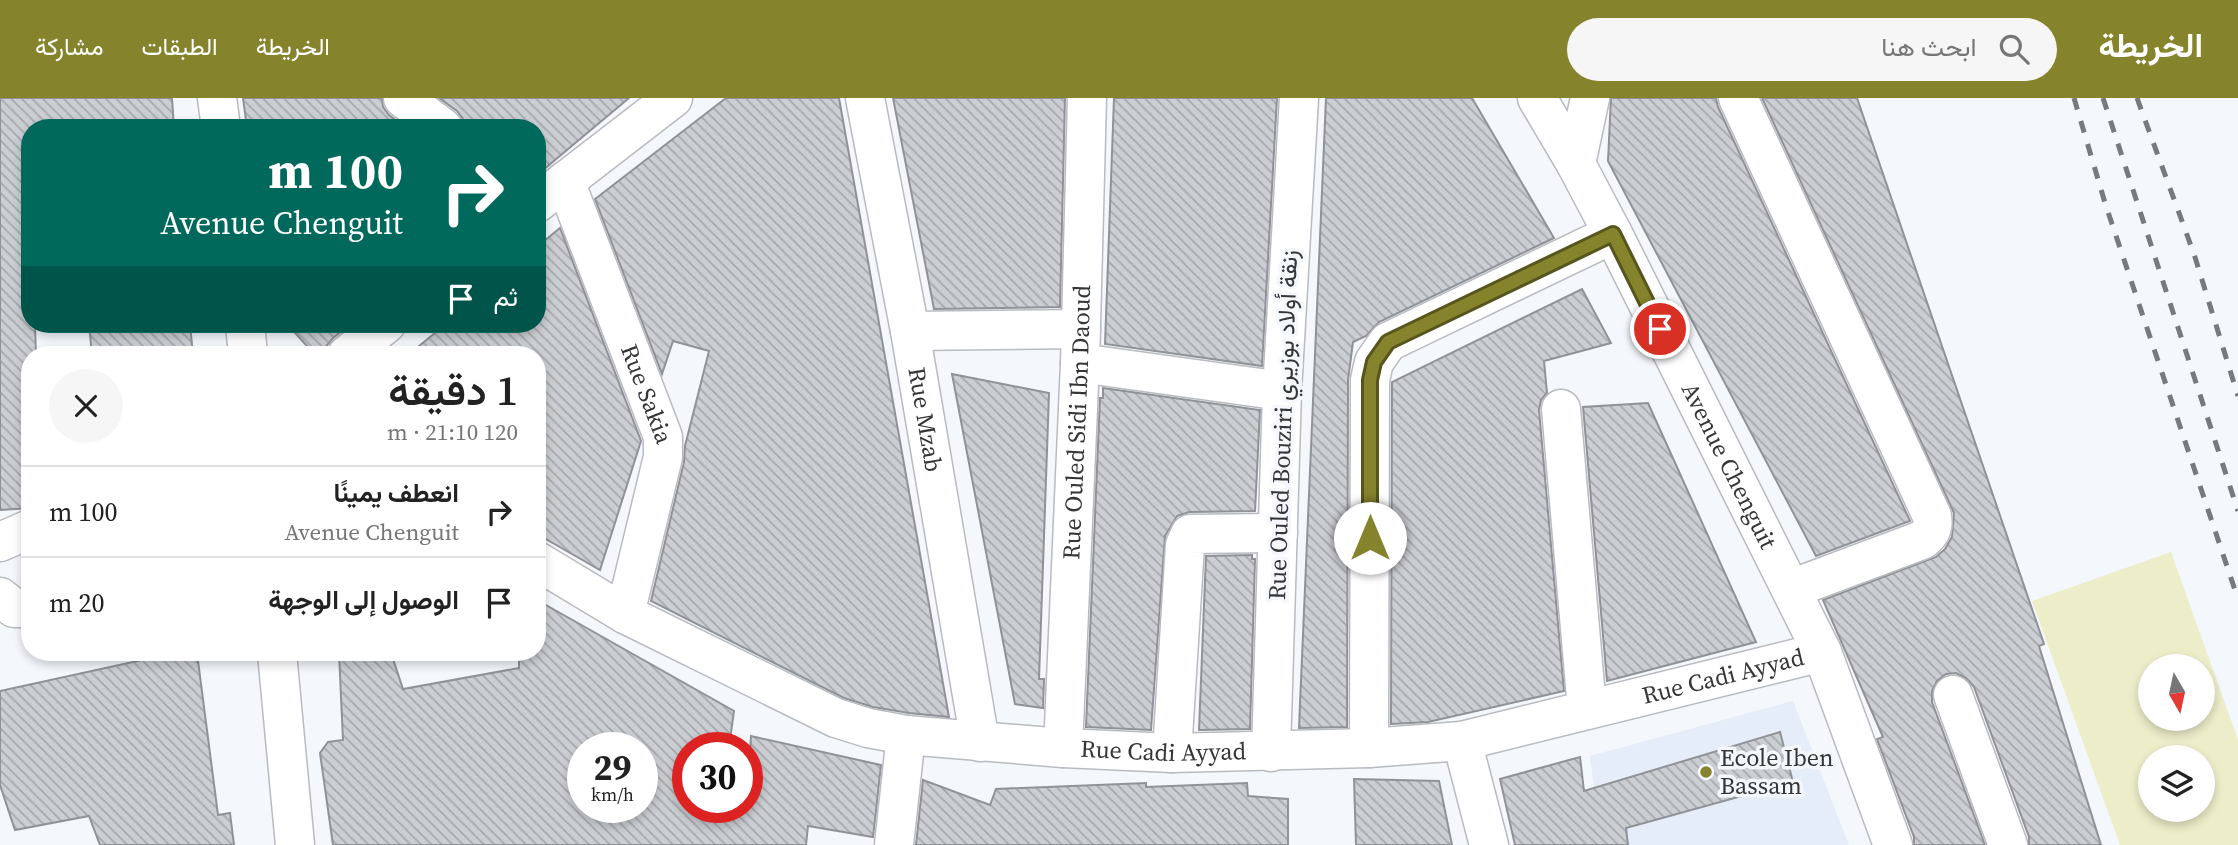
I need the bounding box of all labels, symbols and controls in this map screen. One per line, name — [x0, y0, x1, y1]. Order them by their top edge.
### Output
search box — [1567, 18, 2057, 81]
text: الخريطة — [2099, 23, 2203, 68]
text: ابحث هنا — [1881, 29, 1977, 65]
text: مشاركة — [35, 30, 103, 63]
text: الطبقات — [141, 30, 218, 63]
text: الخريطة — [256, 30, 330, 63]
icon: search — [1995, 30, 2033, 68]
text: 100 m — [268, 137, 403, 204]
icon: right — [427, 147, 518, 238]
text: Avenue Chenguit — [160, 201, 403, 245]
street label: Rue Ouled Bouziri زنقة أولاد بوزيري — [1260, 249, 1308, 601]
text: ثم — [494, 279, 518, 315]
icon: arrive — [442, 280, 480, 318]
street label: Rue Ouled Sidi Ibn Daoud — [1054, 284, 1098, 560]
pin — [1630, 299, 1690, 359]
icon: arrive — [1641, 310, 1679, 348]
street label: Rue Sakia — [613, 339, 681, 449]
text: 1 دقيقة — [388, 361, 518, 419]
street label: Rue Mzab — [900, 364, 951, 474]
button: close — [49, 369, 123, 443]
street label: Avenue Chenguit — [1674, 377, 1785, 555]
text: 120 m · 21:10 — [387, 416, 518, 448]
text: انعطف يمينًا — [334, 475, 459, 511]
icon: right — [480, 493, 518, 531]
text: 100 m — [49, 494, 118, 530]
position arrow — [1333, 501, 1407, 575]
text: Avenue Chenguit — [284, 516, 459, 548]
text: الوصول إلى الوجهة — [268, 582, 459, 618]
icon: arrive — [480, 584, 518, 622]
text: 20 m — [49, 585, 105, 621]
street label: Rue Cadi Ayyad — [1639, 640, 1808, 712]
north arrow — [2138, 654, 2216, 732]
map controls — [2138, 654, 2215, 822]
speed limit sign: 30 — [672, 732, 763, 823]
street label: Rue Cadi Ayyad — [1080, 732, 1247, 769]
place label: Ecole Iben Bassam — [1720, 741, 1834, 802]
text: 29 — [594, 744, 631, 792]
button: layers — [2138, 745, 2215, 822]
marker: Ecole Iben Bassam — [1698, 764, 1714, 780]
text: km/h — [591, 782, 634, 807]

